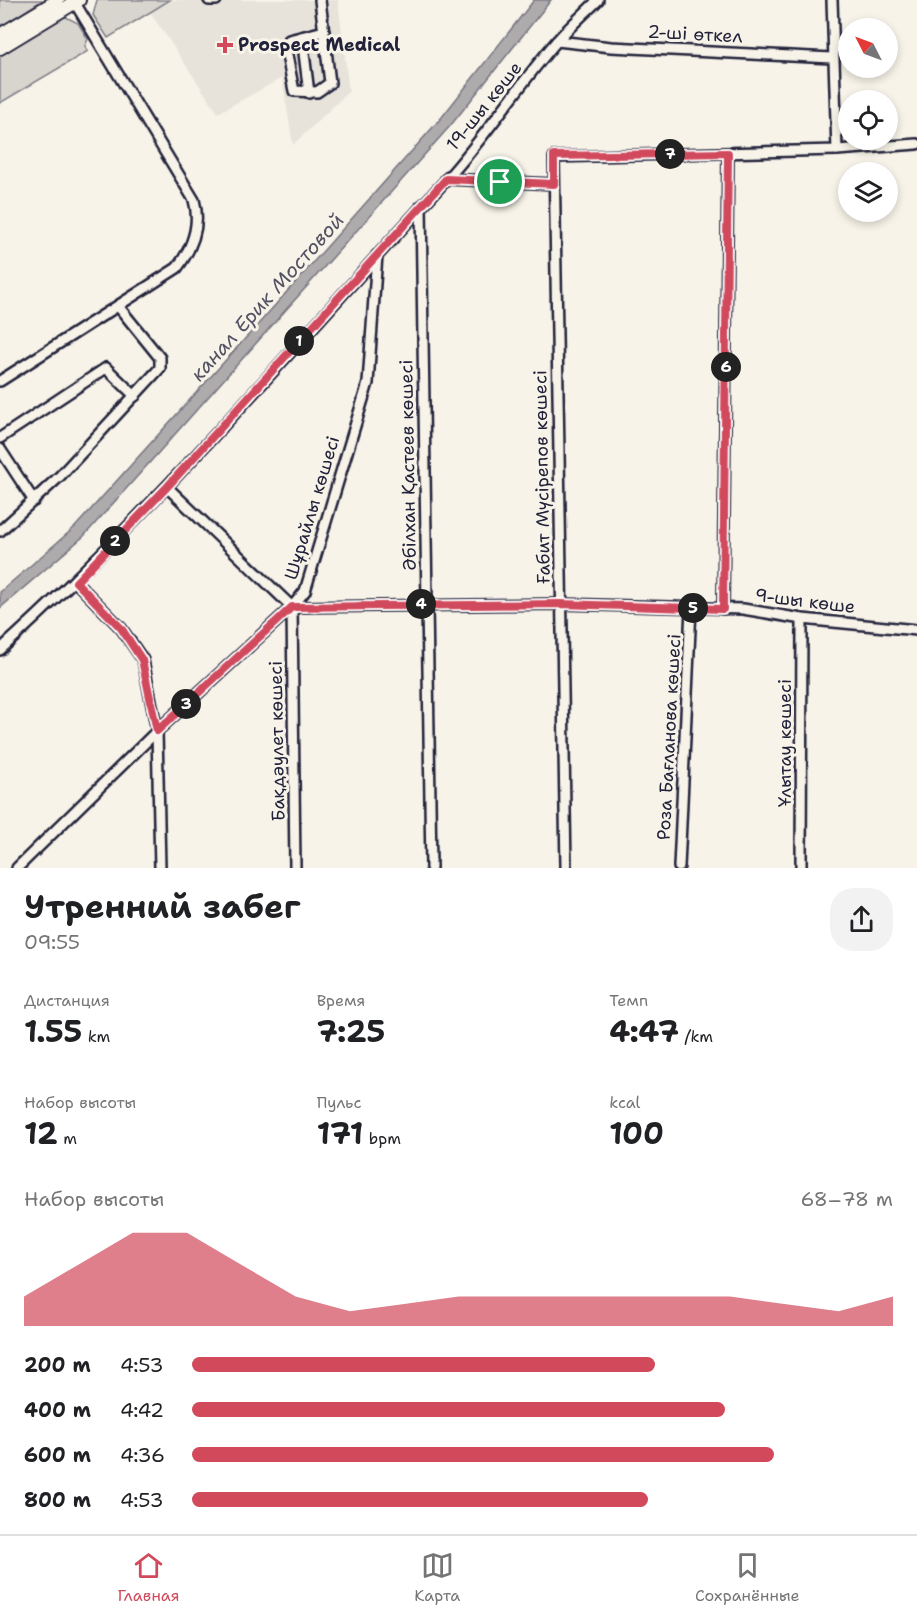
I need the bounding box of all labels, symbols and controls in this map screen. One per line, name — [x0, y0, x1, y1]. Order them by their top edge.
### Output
north arrow — [838, 18, 898, 78]
map controls — [838, 18, 898, 222]
street label: 2-шi өткел — [647, 20, 743, 48]
place label: Prospect Medical — [238, 33, 400, 57]
marker: Prospect Medical — [216, 36, 234, 54]
street label: 19-шы көше — [441, 57, 527, 155]
button: locate — [838, 90, 898, 150]
pin: 7 — [655, 139, 685, 169]
text: 7 — [664, 143, 676, 164]
pin — [474, 156, 525, 207]
button: layers — [838, 162, 898, 222]
icon: arrive — [483, 165, 516, 198]
water label: канал Ерик Мостовой — [185, 208, 349, 386]
pin: 1 — [284, 326, 314, 356]
text: 1 — [295, 330, 303, 351]
pin: 6 — [711, 352, 741, 382]
text: 6 — [720, 356, 732, 377]
street label: Әбілхан Қастеев көшесi — [394, 359, 422, 571]
street label: Ғабит Мүсірепов көшесi — [528, 370, 556, 584]
street label: Шұрайлы көшесі — [279, 433, 345, 583]
pin: 2 — [100, 526, 130, 556]
text: 2 — [109, 530, 121, 551]
street label: 9-шы көше — [753, 583, 857, 619]
pin: 4 — [406, 589, 436, 619]
text: 4 — [415, 593, 427, 614]
pin: 5 — [678, 593, 708, 623]
text: 5 — [688, 597, 698, 618]
street label: Роза Бағланова көшесi — [652, 633, 686, 841]
street label: Бақдәулет көшесi — [264, 660, 290, 822]
street label: Ұлытау көшесi — [773, 679, 797, 807]
pin: 3 — [171, 689, 201, 719]
text: 3 — [180, 693, 192, 714]
text: Утренний забег — [24, 884, 301, 929]
button: share — [830, 888, 893, 951]
text: 09:55 — [24, 929, 80, 955]
text: Дистанция — [24, 990, 110, 1011]
text: Время — [317, 990, 365, 1011]
text: Темп — [609, 990, 648, 1011]
text: 1.55 — [24, 1011, 82, 1052]
text: 7:25 — [317, 1011, 385, 1052]
text: 4:47 — [609, 1011, 679, 1052]
text: km — [82, 1026, 110, 1047]
text: /km — [679, 1026, 713, 1047]
text: Набор высоты — [24, 1092, 136, 1113]
text: Пульс — [317, 1092, 362, 1113]
text: kcal — [609, 1092, 640, 1113]
text: 12 — [24, 1113, 58, 1154]
text: 171 — [317, 1113, 363, 1154]
text: 100 — [609, 1113, 664, 1154]
text: m — [58, 1128, 77, 1149]
text: bpm — [363, 1128, 401, 1149]
text: Набор высоты — [24, 1186, 164, 1212]
text: 68–78 m — [801, 1186, 893, 1212]
text: 200 m — [24, 1352, 91, 1378]
text: 4:53 — [120, 1352, 164, 1378]
text: 400 m — [24, 1397, 91, 1423]
text: 4:42 — [120, 1397, 164, 1423]
text: 600 m — [24, 1442, 91, 1468]
text: 4:36 — [120, 1442, 165, 1468]
text: 800 m — [24, 1487, 91, 1513]
text: 4:53 — [120, 1487, 164, 1513]
tab: Главная — [117, 1549, 179, 1606]
tab: Карта — [414, 1549, 460, 1606]
tab: Сохранённые — [695, 1549, 800, 1606]

